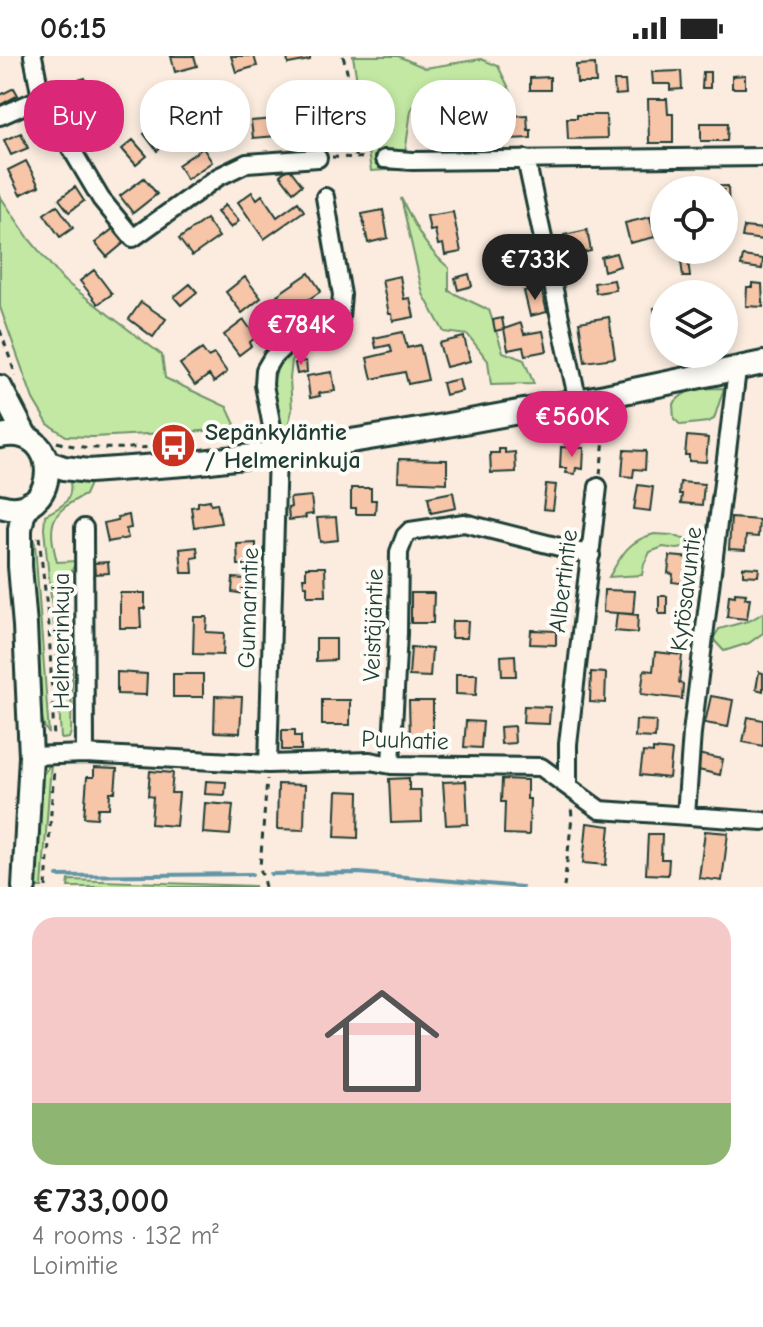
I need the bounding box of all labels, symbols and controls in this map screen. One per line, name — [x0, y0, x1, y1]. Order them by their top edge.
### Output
text: 06:15 — [40, 11, 107, 46]
chip: Buy — [24, 80, 124, 152]
chip: Rent — [140, 80, 250, 152]
chip: Filters — [266, 80, 395, 152]
chip: New — [411, 80, 516, 152]
map controls — [650, 176, 738, 368]
button: locate — [650, 176, 738, 264]
pin: €733K — [479, 234, 591, 302]
text: €733K — [500, 245, 570, 275]
button: layers — [650, 280, 738, 368]
pin: €784K — [245, 299, 357, 367]
text: €784K — [267, 310, 335, 340]
pin: €560K — [516, 391, 628, 459]
text: €560K — [535, 402, 609, 432]
place label: Sepänkyläntie / Helmerinkuja — [205, 418, 361, 474]
bus stop icon: Sepänkyläntie / Helmerinkuja — [150, 422, 198, 470]
street label: Kytösavuntie — [664, 525, 708, 653]
street label: Albertintie — [543, 528, 583, 634]
street label: Gunnarintie — [232, 547, 264, 669]
street label: Veistäjäntie — [357, 568, 389, 682]
street label: Helmerinkuja — [47, 573, 75, 709]
street label: Puuhatie — [361, 724, 449, 756]
icon: home — [310, 969, 454, 1113]
text: €733,000 — [32, 1181, 169, 1221]
text: 4 rooms · 132 m² — [32, 1221, 219, 1251]
text: Loimitie — [32, 1251, 118, 1281]

